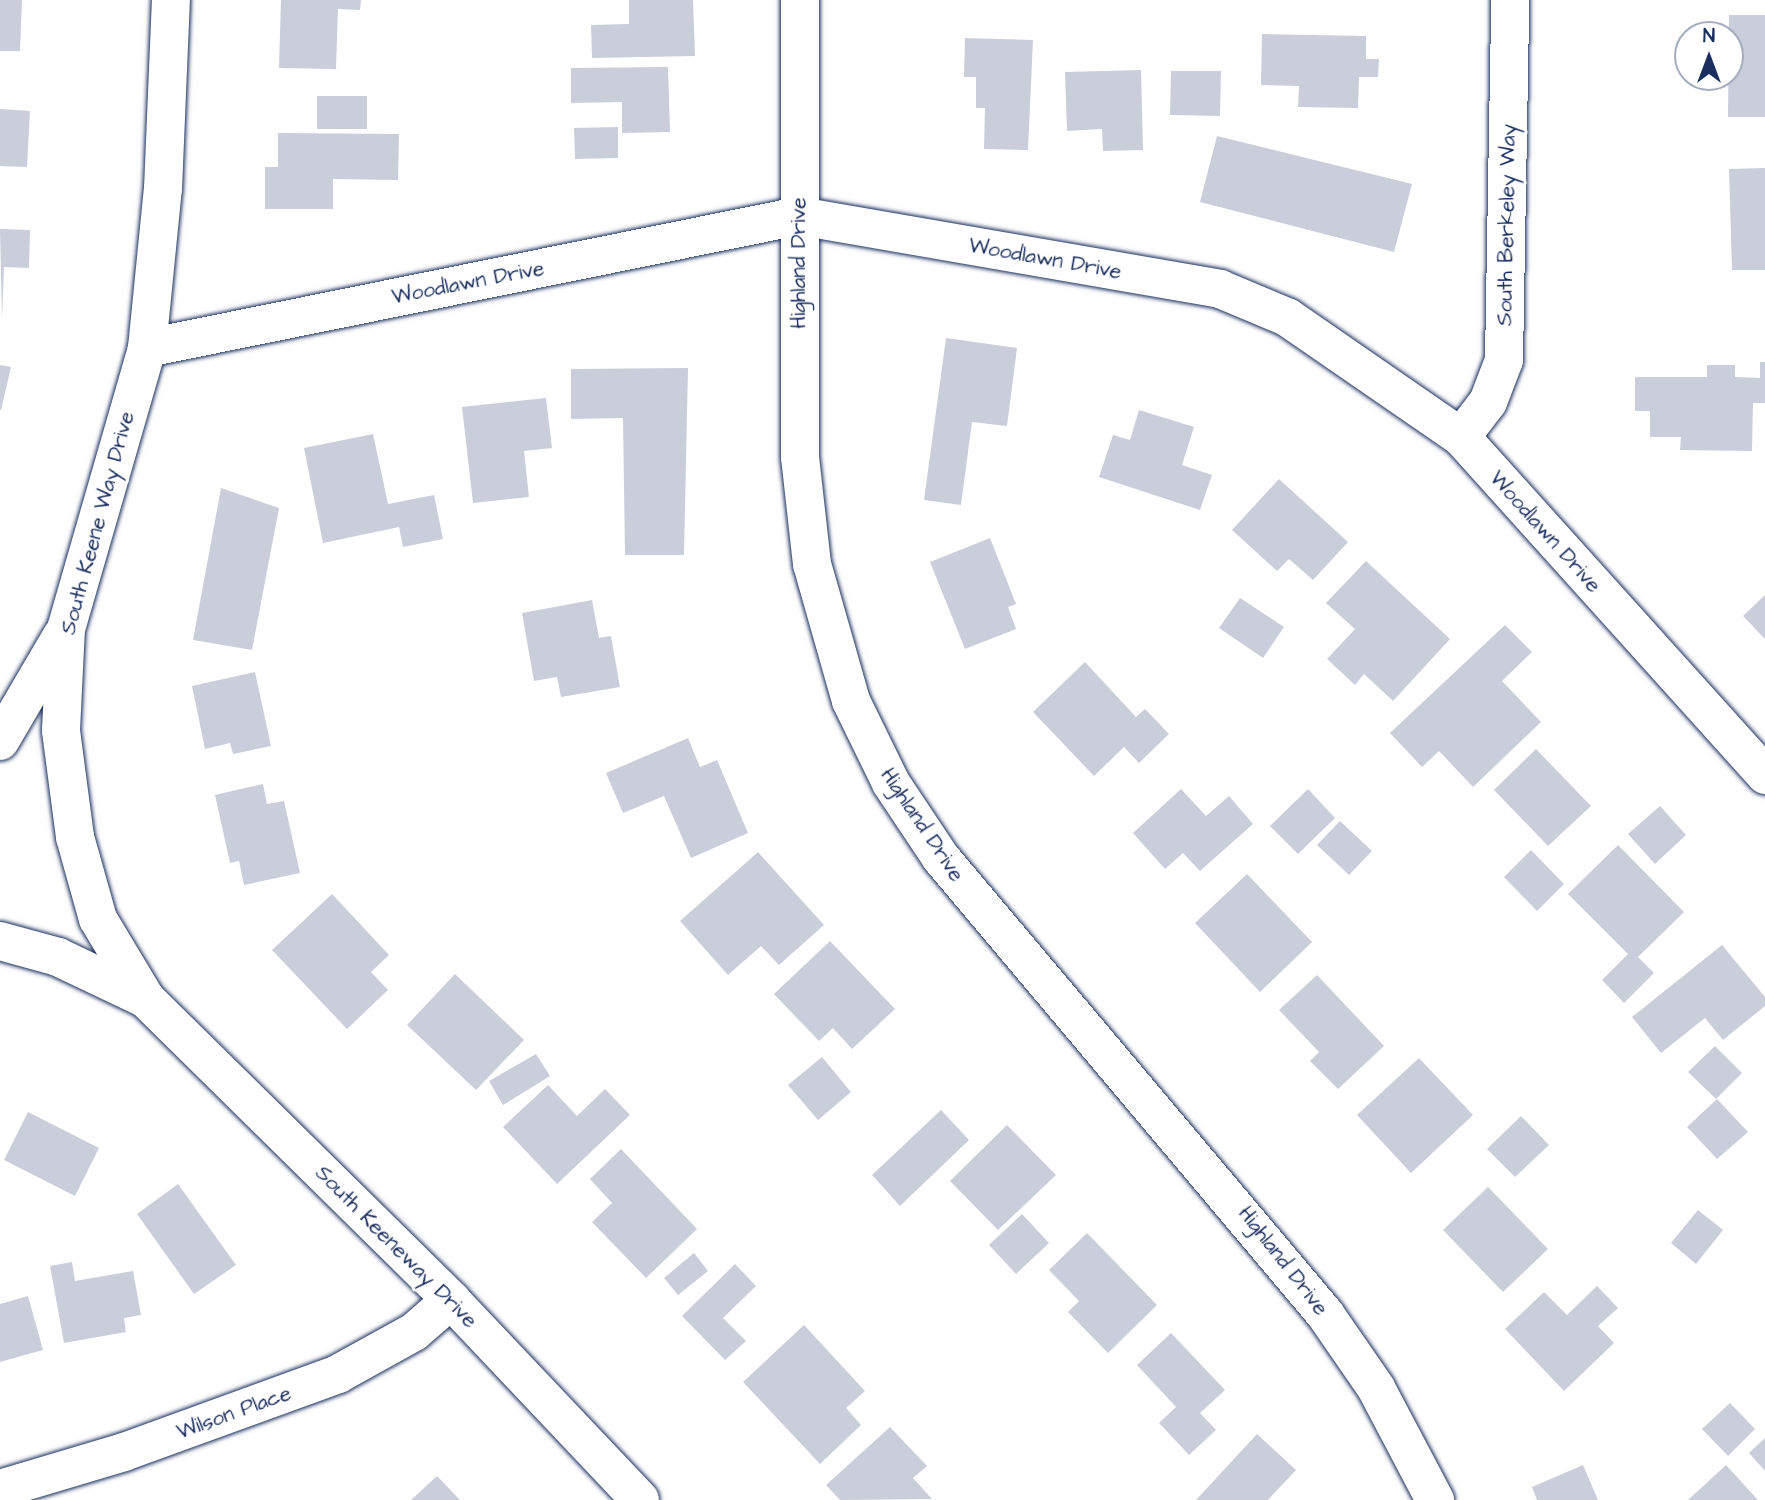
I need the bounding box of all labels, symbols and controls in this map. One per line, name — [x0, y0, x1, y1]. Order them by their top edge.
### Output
north arrow — [1674, 21, 1744, 91]
text: N — [1703, 23, 1715, 50]
street label: South Berkeley Way — [1493, 124, 1521, 326]
street label: Highland Drive — [786, 197, 812, 329]
street label: Woodlawn Drive — [967, 233, 1123, 285]
street label: Woodlawn Drive — [390, 256, 546, 310]
street label: South Keene Way Drive — [56, 409, 140, 637]
street label: Woodlawn Drive — [1484, 466, 1606, 598]
street label: Highland Drive — [875, 763, 969, 887]
street label: South Keeneway Drive — [310, 1161, 482, 1333]
street label: Highland Drive — [1233, 1201, 1333, 1321]
street label: Wilson Place — [174, 1381, 294, 1445]

